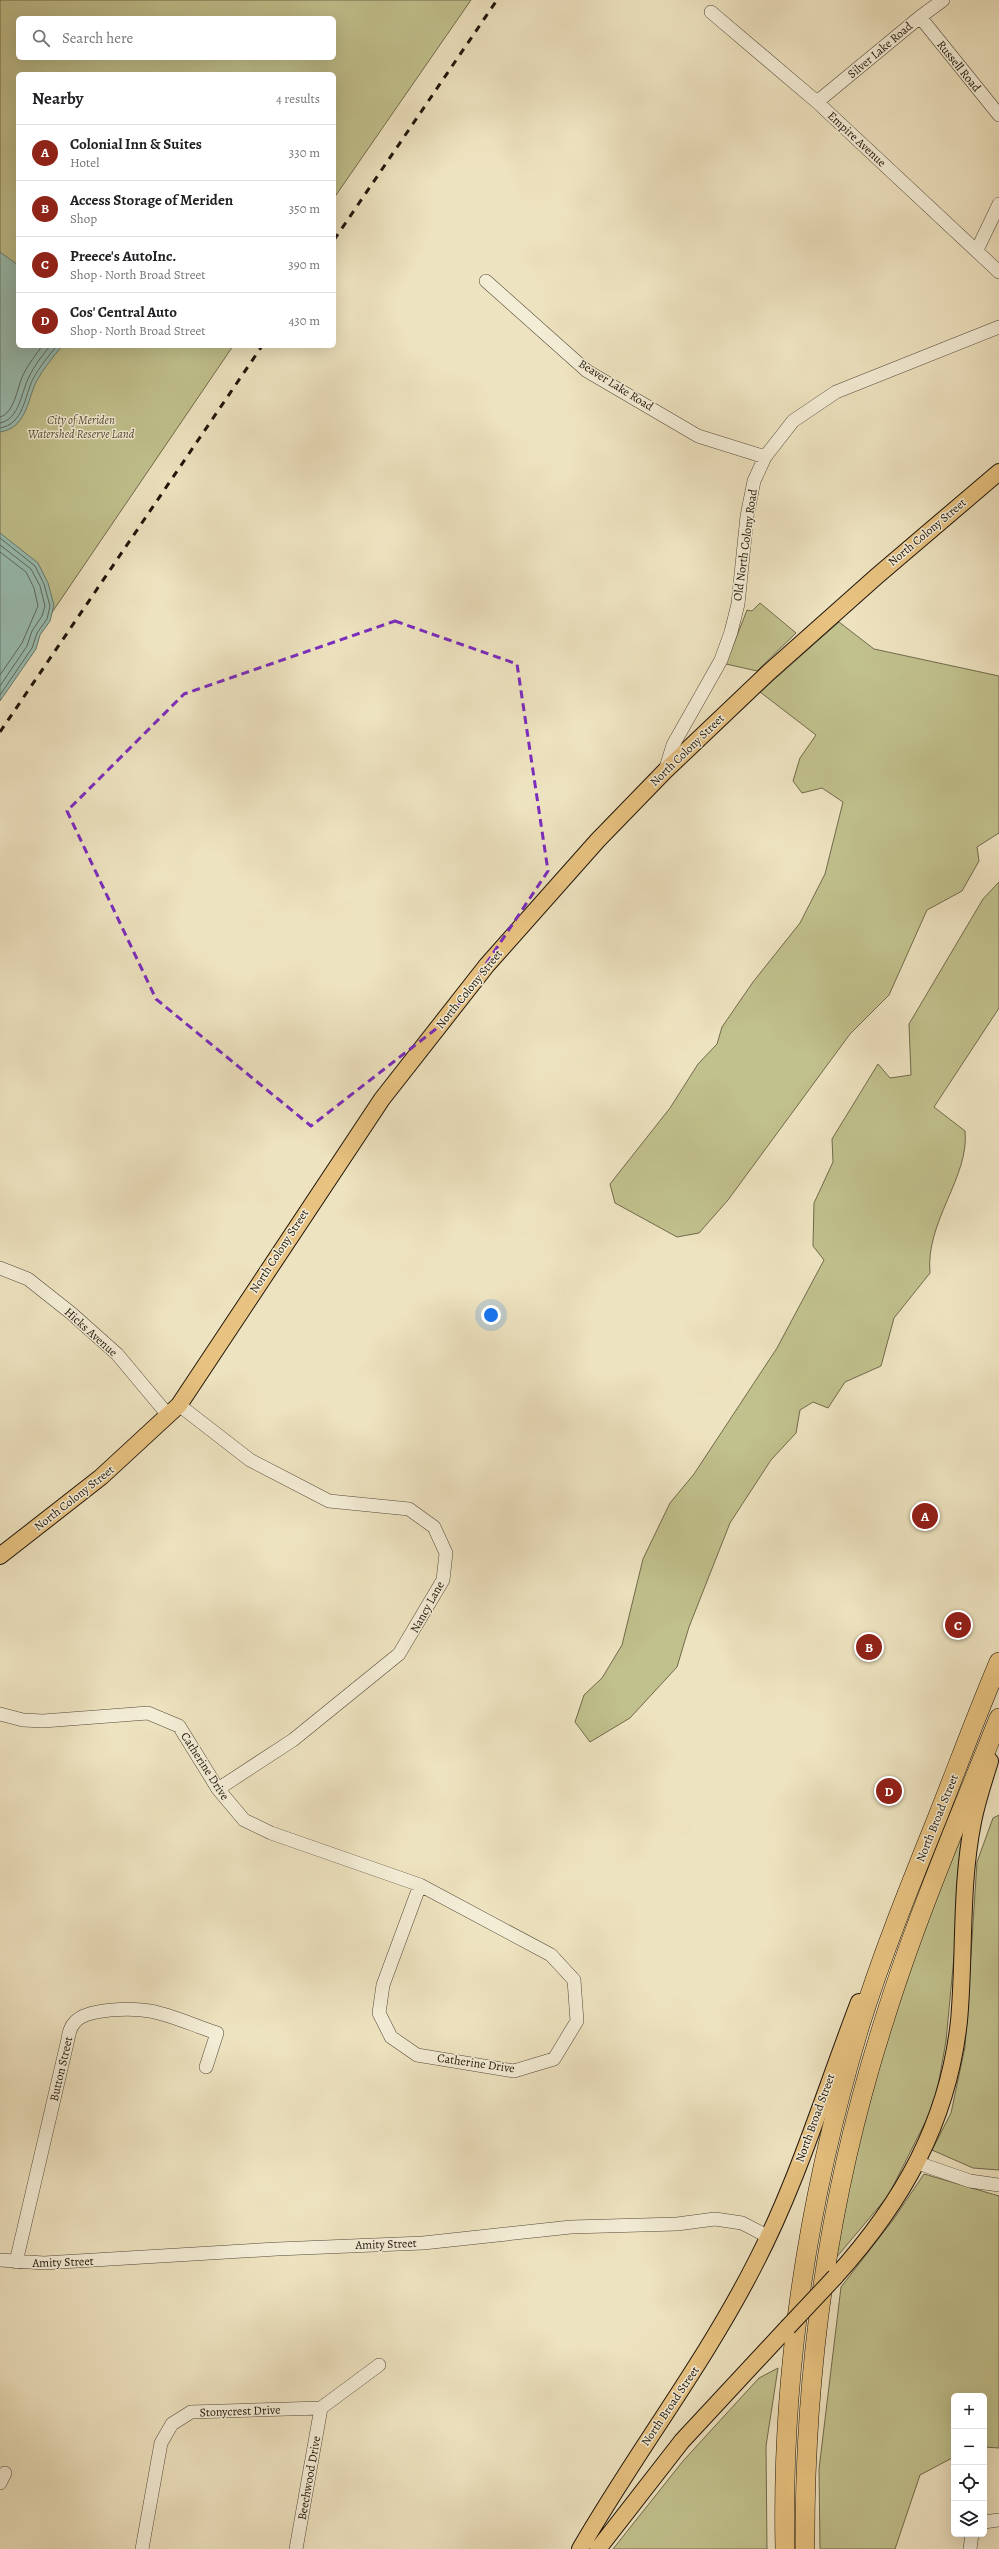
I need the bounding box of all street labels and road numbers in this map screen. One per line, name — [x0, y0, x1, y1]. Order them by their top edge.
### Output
street label: Silver Lake Road — [844, 18, 916, 82]
street label: Russell Road — [933, 37, 985, 95]
street label: Empire Avenue — [824, 108, 890, 170]
street label: Beaver Lake Road — [576, 356, 657, 415]
street label: Old North Colony Road — [729, 487, 761, 602]
street label: North Colony Street — [885, 495, 969, 569]
street label: North Colony Street — [646, 710, 728, 790]
street label: North Colony Street — [432, 946, 506, 1032]
street label: North Colony Street — [246, 1206, 312, 1296]
street label: Hicks Avenue — [61, 1304, 121, 1360]
street label: North Colony Street — [31, 1462, 117, 1534]
street label: Nancy Lane — [406, 1578, 448, 1636]
street label: Catherine Drive — [177, 1729, 233, 1803]
street label: North Broad Street — [912, 1772, 962, 1864]
street label: Button Street — [46, 2035, 76, 2103]
street label: Catherine Drive — [436, 2050, 516, 2076]
street label: North Broad Street — [792, 2071, 838, 2164]
street label: Amity Street — [354, 2235, 417, 2253]
street label: Amity Street — [31, 2253, 94, 2271]
street label: North Broad Street — [637, 2363, 703, 2449]
street label: Stonycrest Drive — [199, 2402, 281, 2420]
street label: Beechwood Drive — [294, 2435, 324, 2521]

